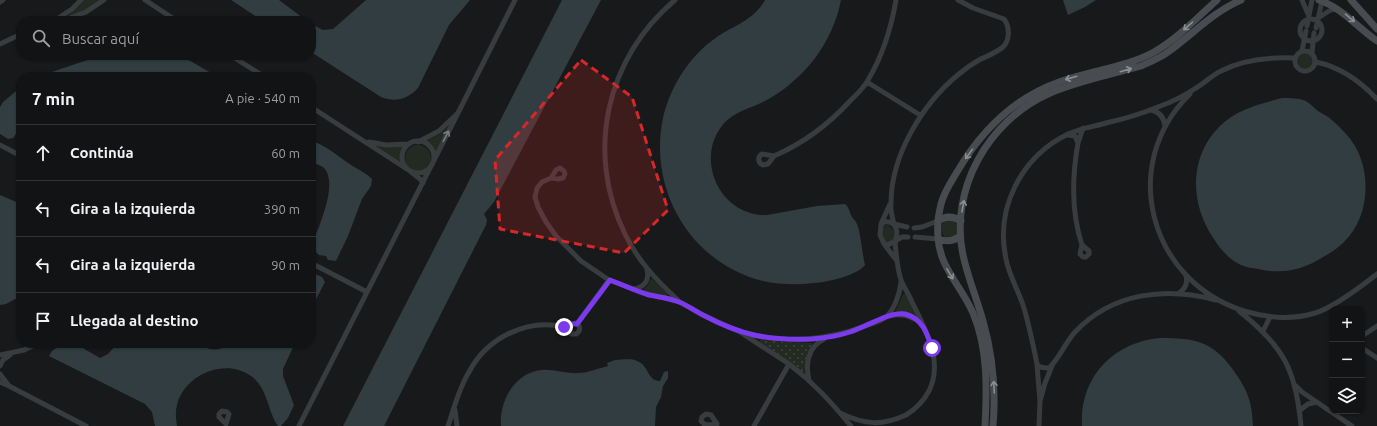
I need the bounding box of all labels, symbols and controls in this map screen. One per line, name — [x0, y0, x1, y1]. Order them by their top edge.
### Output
one-way arrow — [1344, 13, 1355, 22]
search box — [16, 16, 316, 60]
one-way arrow — [1183, 22, 1193, 31]
icon: search — [30, 27, 52, 49]
text: Buscar aquí — [62, 30, 139, 47]
one-way arrow — [1119, 66, 1132, 73]
one-way arrow — [1065, 75, 1078, 82]
text: 7 min — [32, 89, 75, 108]
text: A pie · 540 m — [225, 91, 300, 105]
one-way arrow — [443, 130, 450, 142]
icon: ahead — [32, 142, 54, 164]
text: Continúa — [70, 144, 134, 161]
text: 60 m — [271, 146, 300, 160]
one-way arrow — [965, 148, 973, 159]
icon: left — [32, 198, 54, 220]
one-way arrow — [959, 199, 967, 212]
text: Gira a la izquierda — [70, 200, 196, 217]
text: 390 m — [264, 202, 300, 216]
icon: left — [32, 254, 54, 276]
text: Gira a la izquierda — [70, 256, 196, 273]
text: 90 m — [271, 258, 300, 272]
one-way arrow — [946, 268, 954, 280]
map controls — [1329, 306, 1365, 414]
button: + — [1329, 306, 1365, 342]
icon: arrive — [32, 310, 54, 332]
text: Llegada al destino — [70, 312, 199, 329]
route end — [555, 318, 573, 336]
route start — [923, 339, 941, 357]
button: − — [1329, 342, 1365, 378]
button: layers — [1329, 378, 1365, 414]
one-way arrow — [991, 381, 998, 394]

